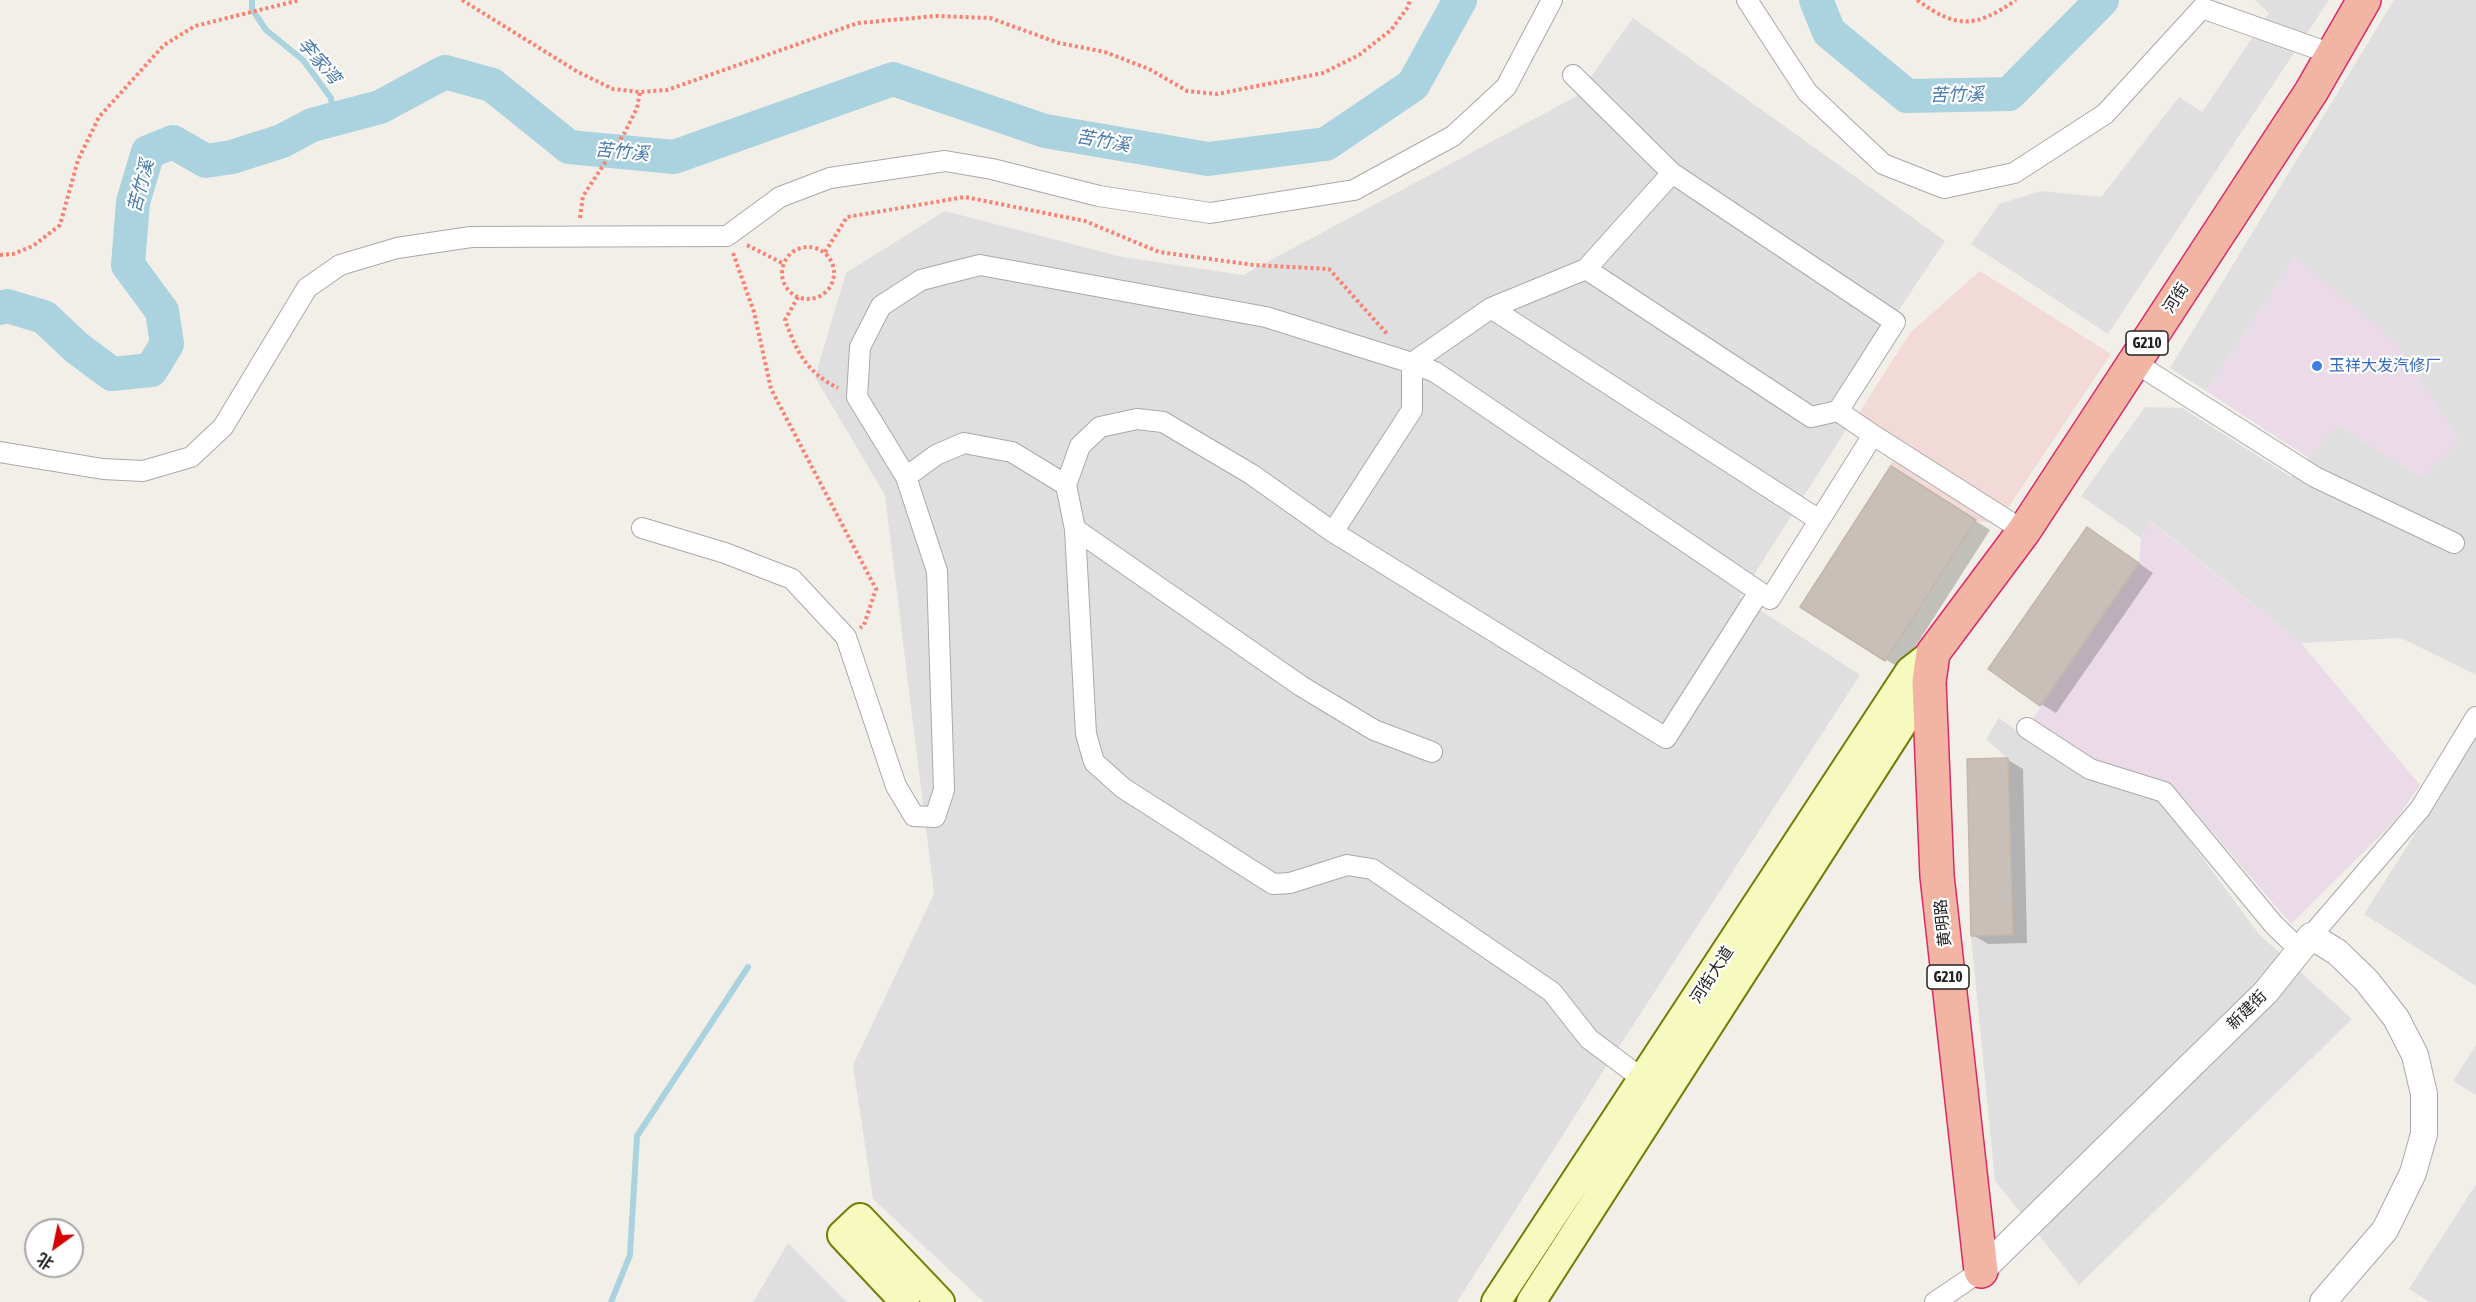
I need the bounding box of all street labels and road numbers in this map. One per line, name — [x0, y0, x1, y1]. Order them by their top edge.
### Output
street label: 河街 — [2159, 279, 2193, 317]
road number: G210 — [2126, 331, 2168, 355]
street label: 黄明路 — [1931, 898, 1955, 948]
street label: 河街大道 — [1687, 943, 1737, 1007]
road number: G210 — [1927, 965, 1969, 989]
street label: 新建街 — [2223, 986, 2271, 1034]

